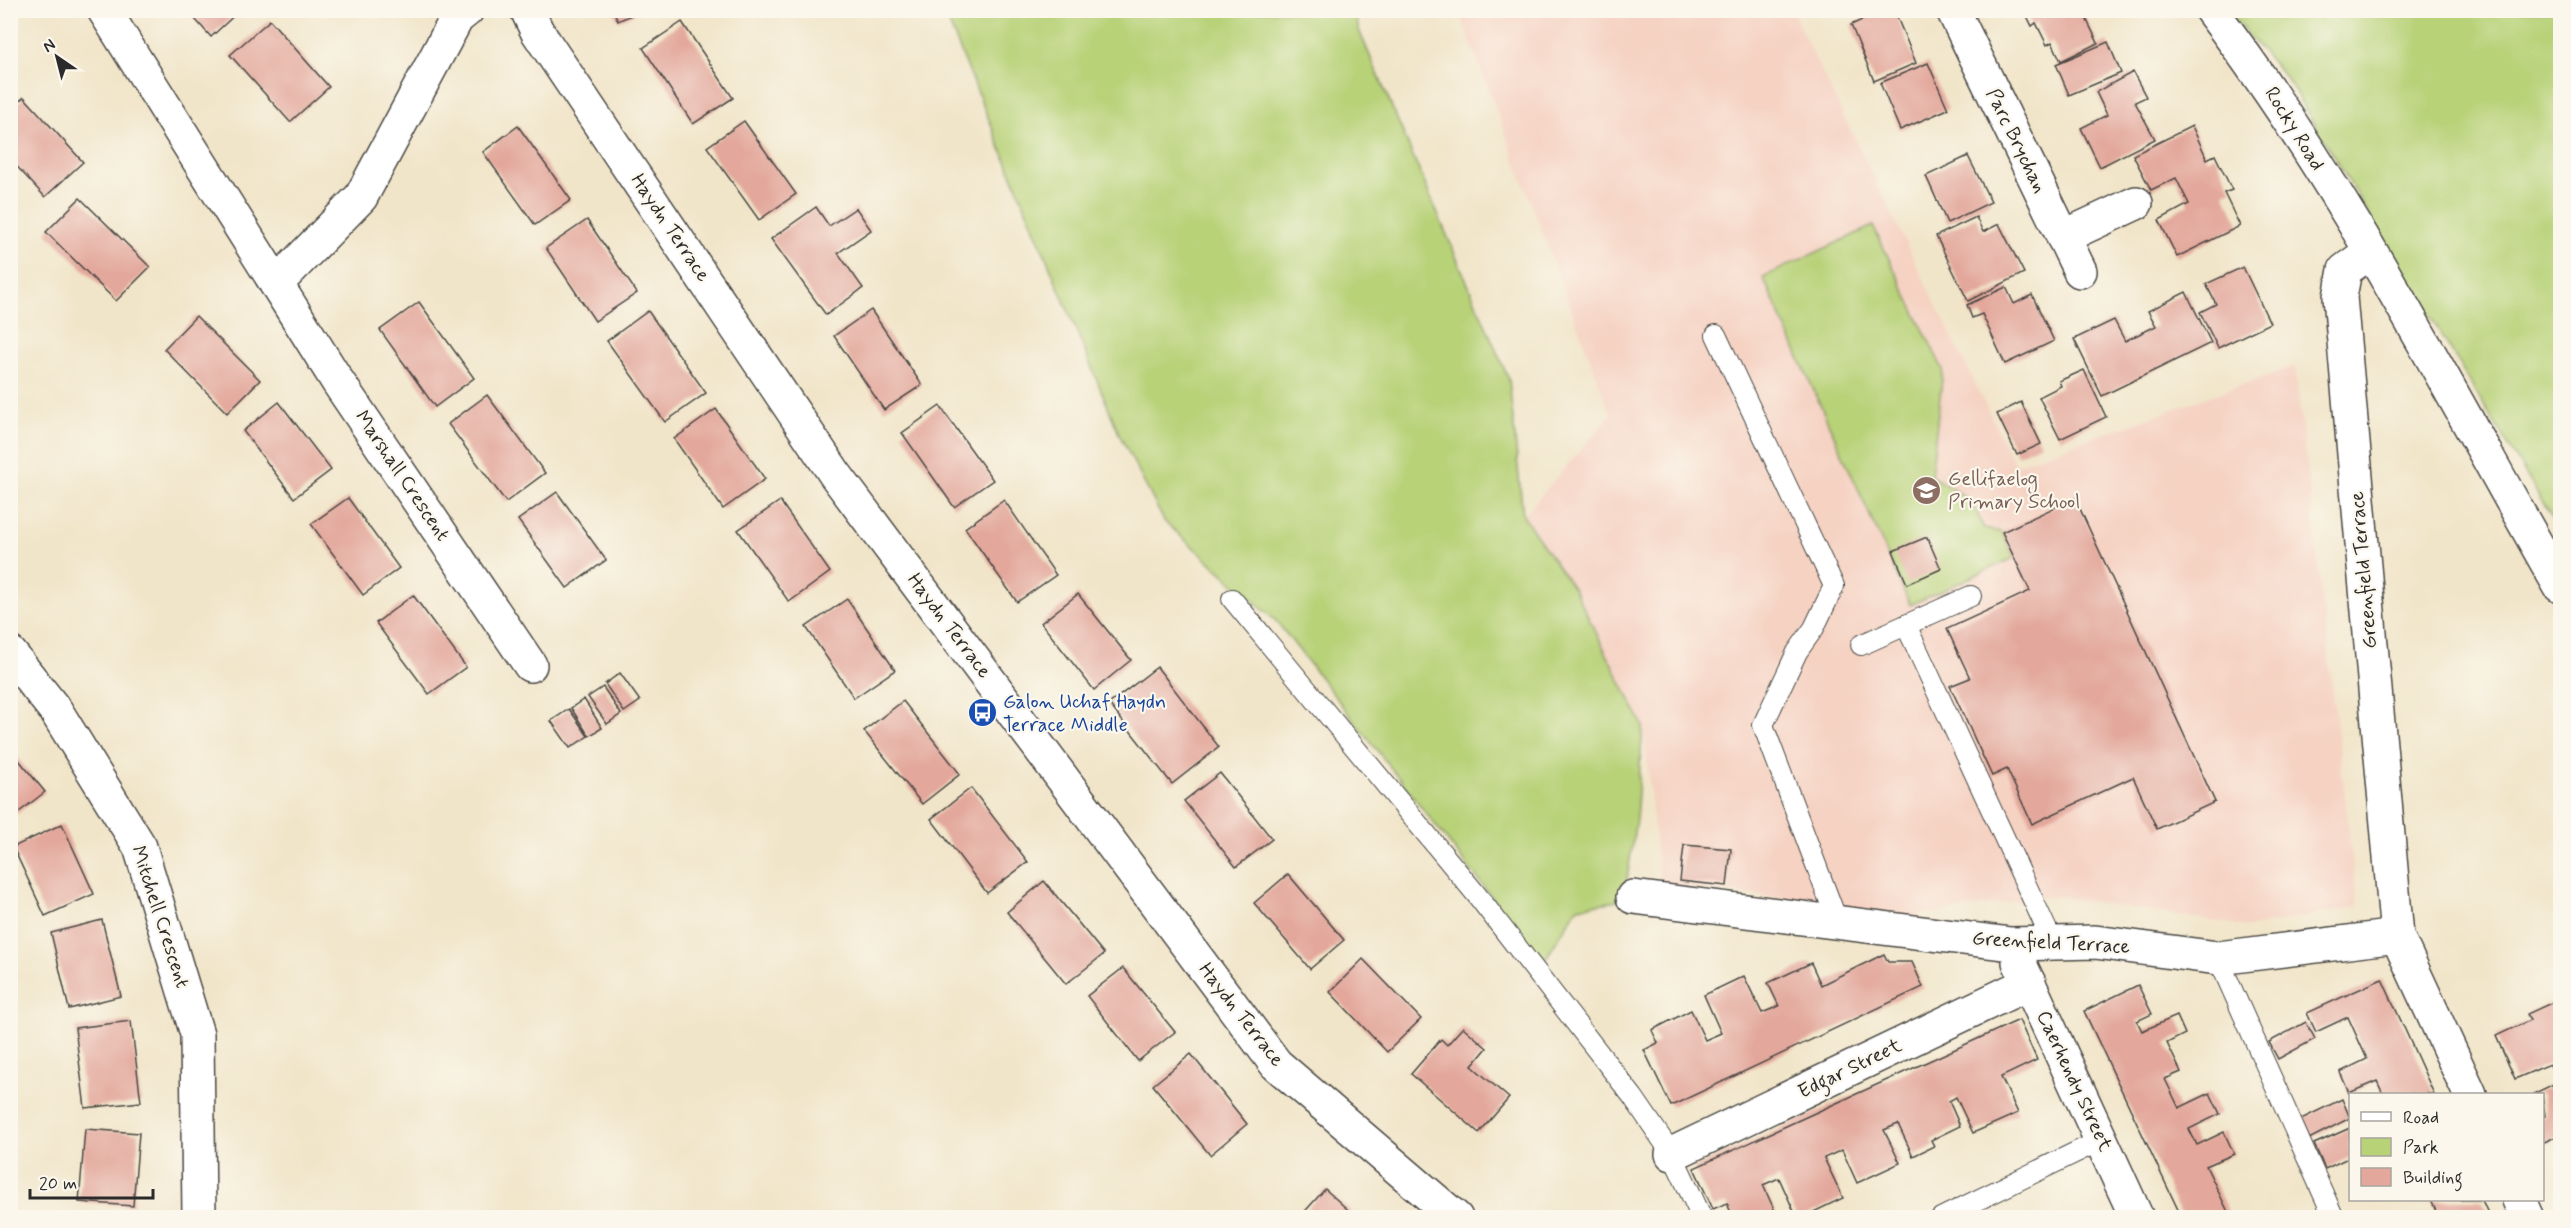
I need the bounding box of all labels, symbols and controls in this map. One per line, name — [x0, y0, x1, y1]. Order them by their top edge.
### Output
north arrow — [27, 27, 87, 87]
text: N — [39, 34, 60, 58]
street label: Rocky Road — [2258, 82, 2330, 176]
street label: Parc Brychan — [1979, 84, 2053, 198]
street label: Haydn Terrace — [624, 169, 716, 287]
street label: Marshall Crescent — [348, 405, 456, 547]
place label: Gellifaelog Primary School — [1948, 466, 2080, 516]
school or university icon: Gellifaelog Primary School — [1911, 475, 1943, 507]
street label: Greenfield Terrace — [2344, 490, 2384, 650]
street label: Haydn Terrace — [901, 568, 997, 684]
place label: Galon Uchaf Haydn Terrace Middle — [1003, 689, 1166, 739]
bus stop icon: Galon Uchaf Haydn Terrace Middle — [966, 697, 998, 729]
street label: Mitchell Crescent — [124, 842, 196, 992]
street label: Greenfield Terrace — [1971, 925, 2131, 961]
street label: Haydn Terrace — [1192, 957, 1290, 1073]
street label: Caerhendy Street — [2030, 1006, 2119, 1156]
street label: Edgar Street — [1794, 1032, 1907, 1107]
legend — [2349, 1093, 2544, 1201]
text: Road — [2403, 1106, 2439, 1130]
text: Park — [2403, 1136, 2439, 1160]
scale bar — [30, 1162, 153, 1200]
text: Building — [2403, 1166, 2463, 1192]
text: 20 m — [39, 1172, 77, 1196]

